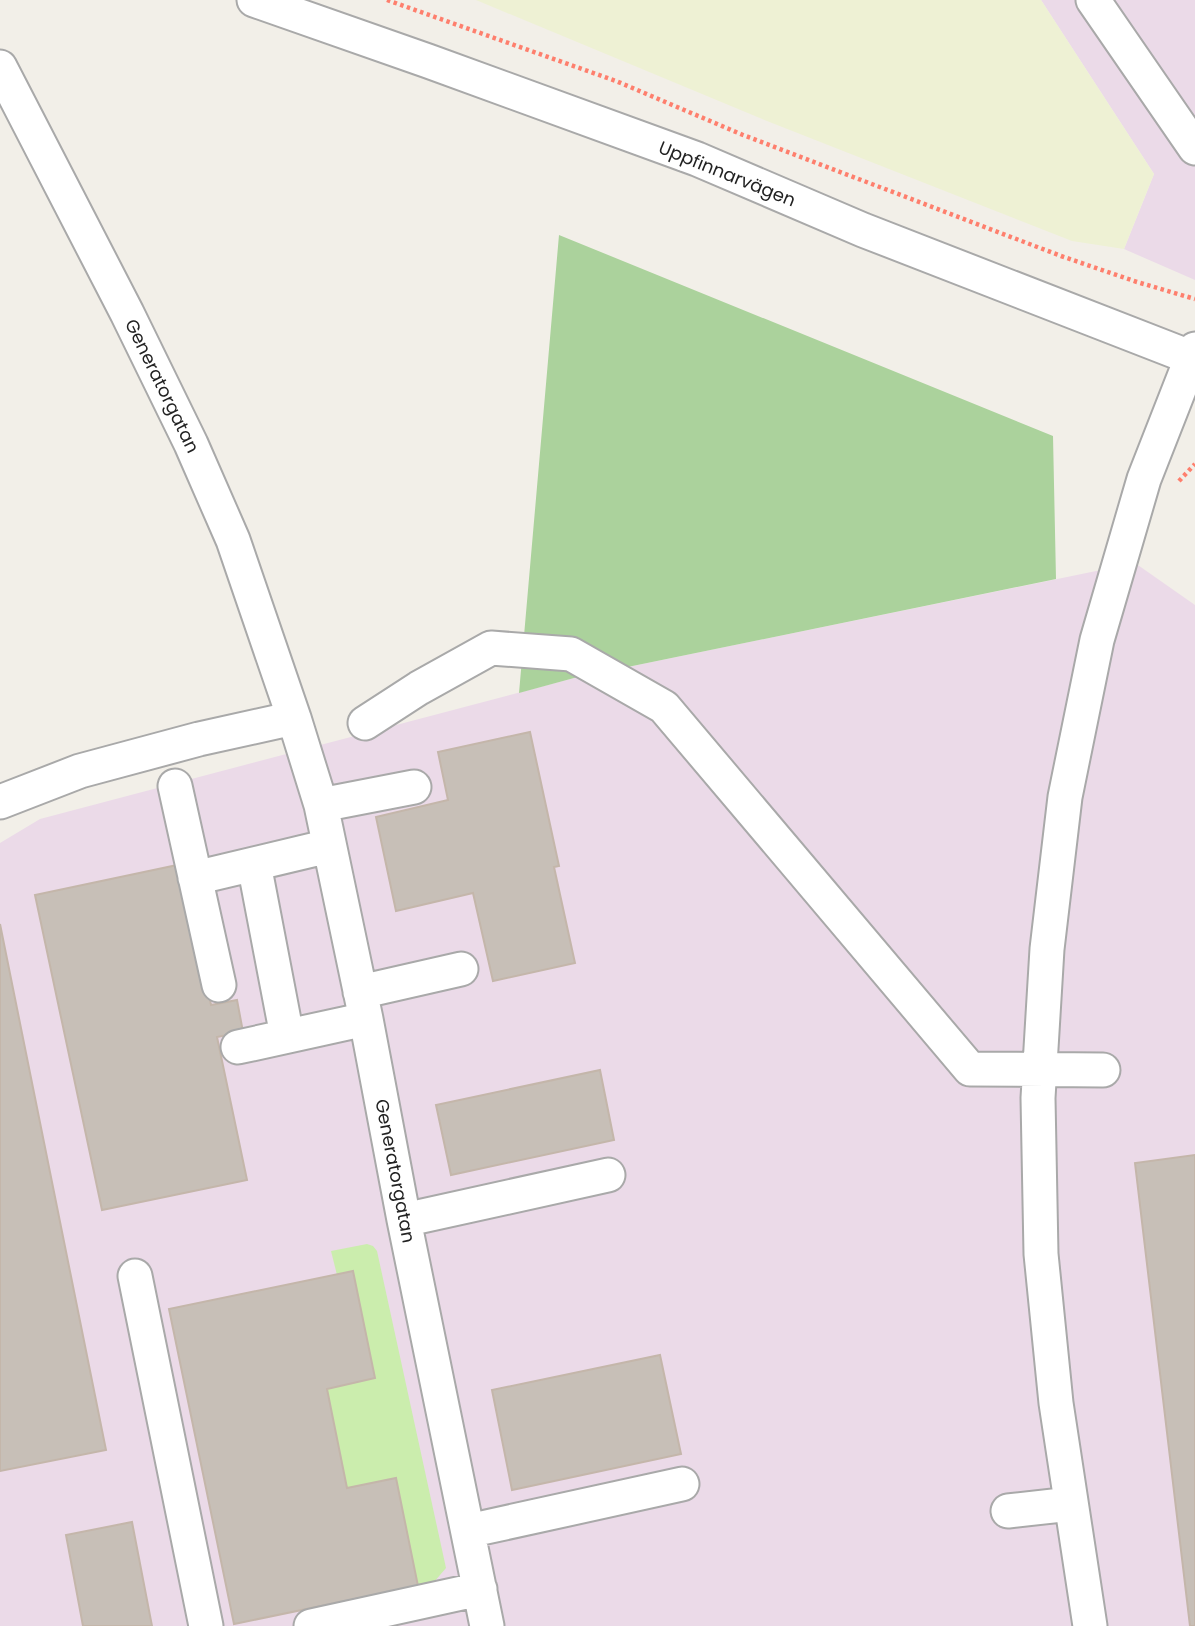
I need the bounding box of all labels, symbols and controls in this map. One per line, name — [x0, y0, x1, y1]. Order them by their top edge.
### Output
street label: Uppfinnarvägen — [655, 135, 799, 212]
street label: Generatorgatan — [119, 315, 206, 457]
street label: Generatorgatan — [369, 1097, 422, 1245]

